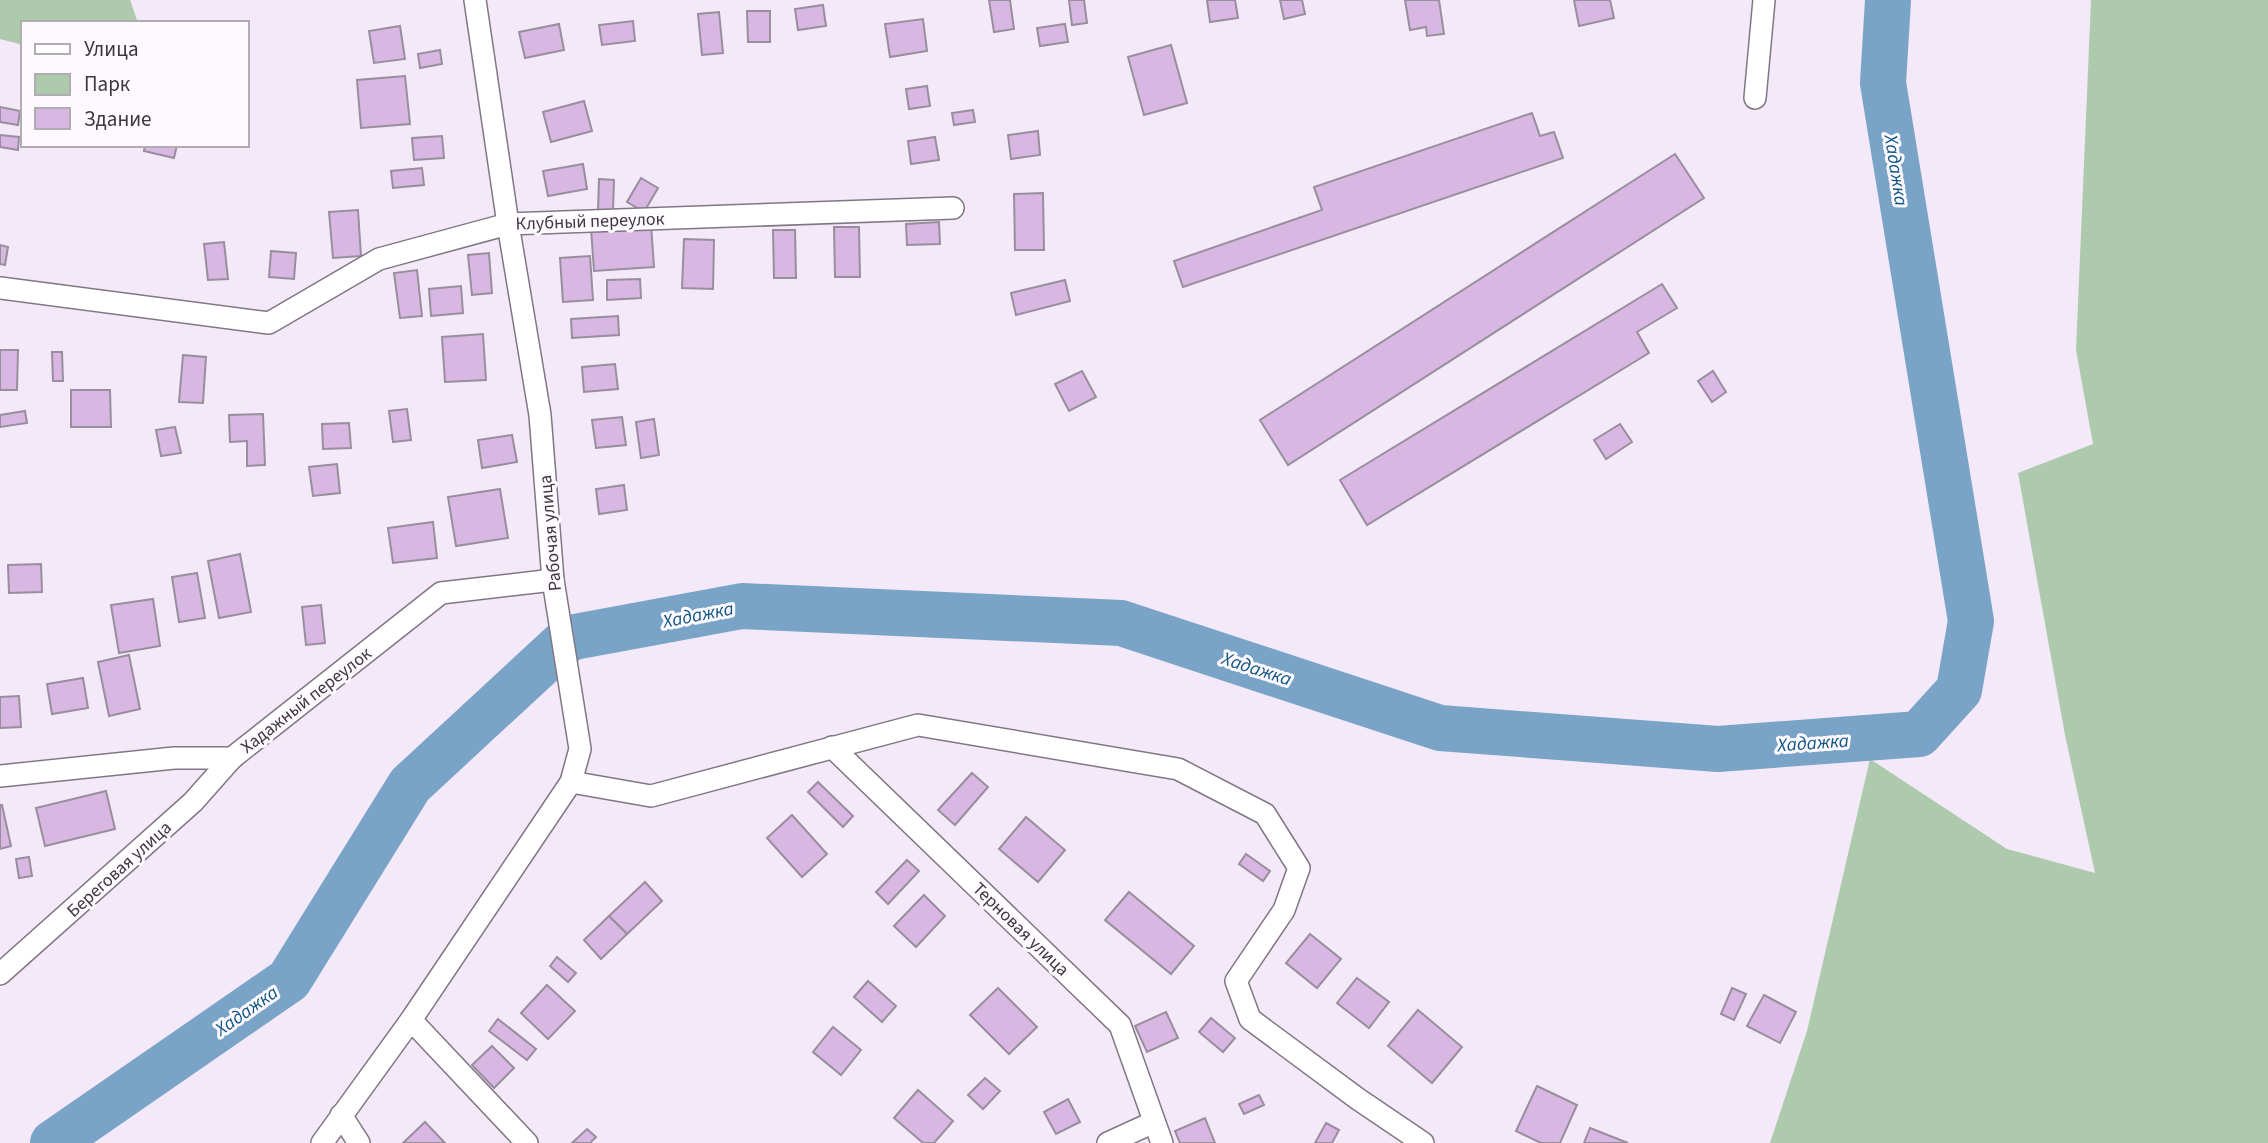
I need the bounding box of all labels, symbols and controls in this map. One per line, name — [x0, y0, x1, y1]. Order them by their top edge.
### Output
legend — [21, 21, 248, 147]
text: Улица — [84, 34, 139, 64]
text: Парк — [84, 69, 131, 99]
text: Здание — [84, 104, 152, 134]
water label: Хадажка — [1876, 132, 1914, 208]
street label: Клубный переулок — [515, 206, 665, 237]
street label: Рабочая улица — [533, 474, 568, 592]
water label: Хадажка — [660, 595, 736, 636]
street label: Хадажный переулок — [236, 641, 377, 759]
water label: Хадажка — [1217, 645, 1295, 693]
water label: Хадажка — [1775, 728, 1850, 760]
street label: Береговая улица — [62, 816, 177, 923]
street label: Терновая улица — [967, 877, 1074, 982]
water label: Хадажка — [209, 980, 284, 1043]

